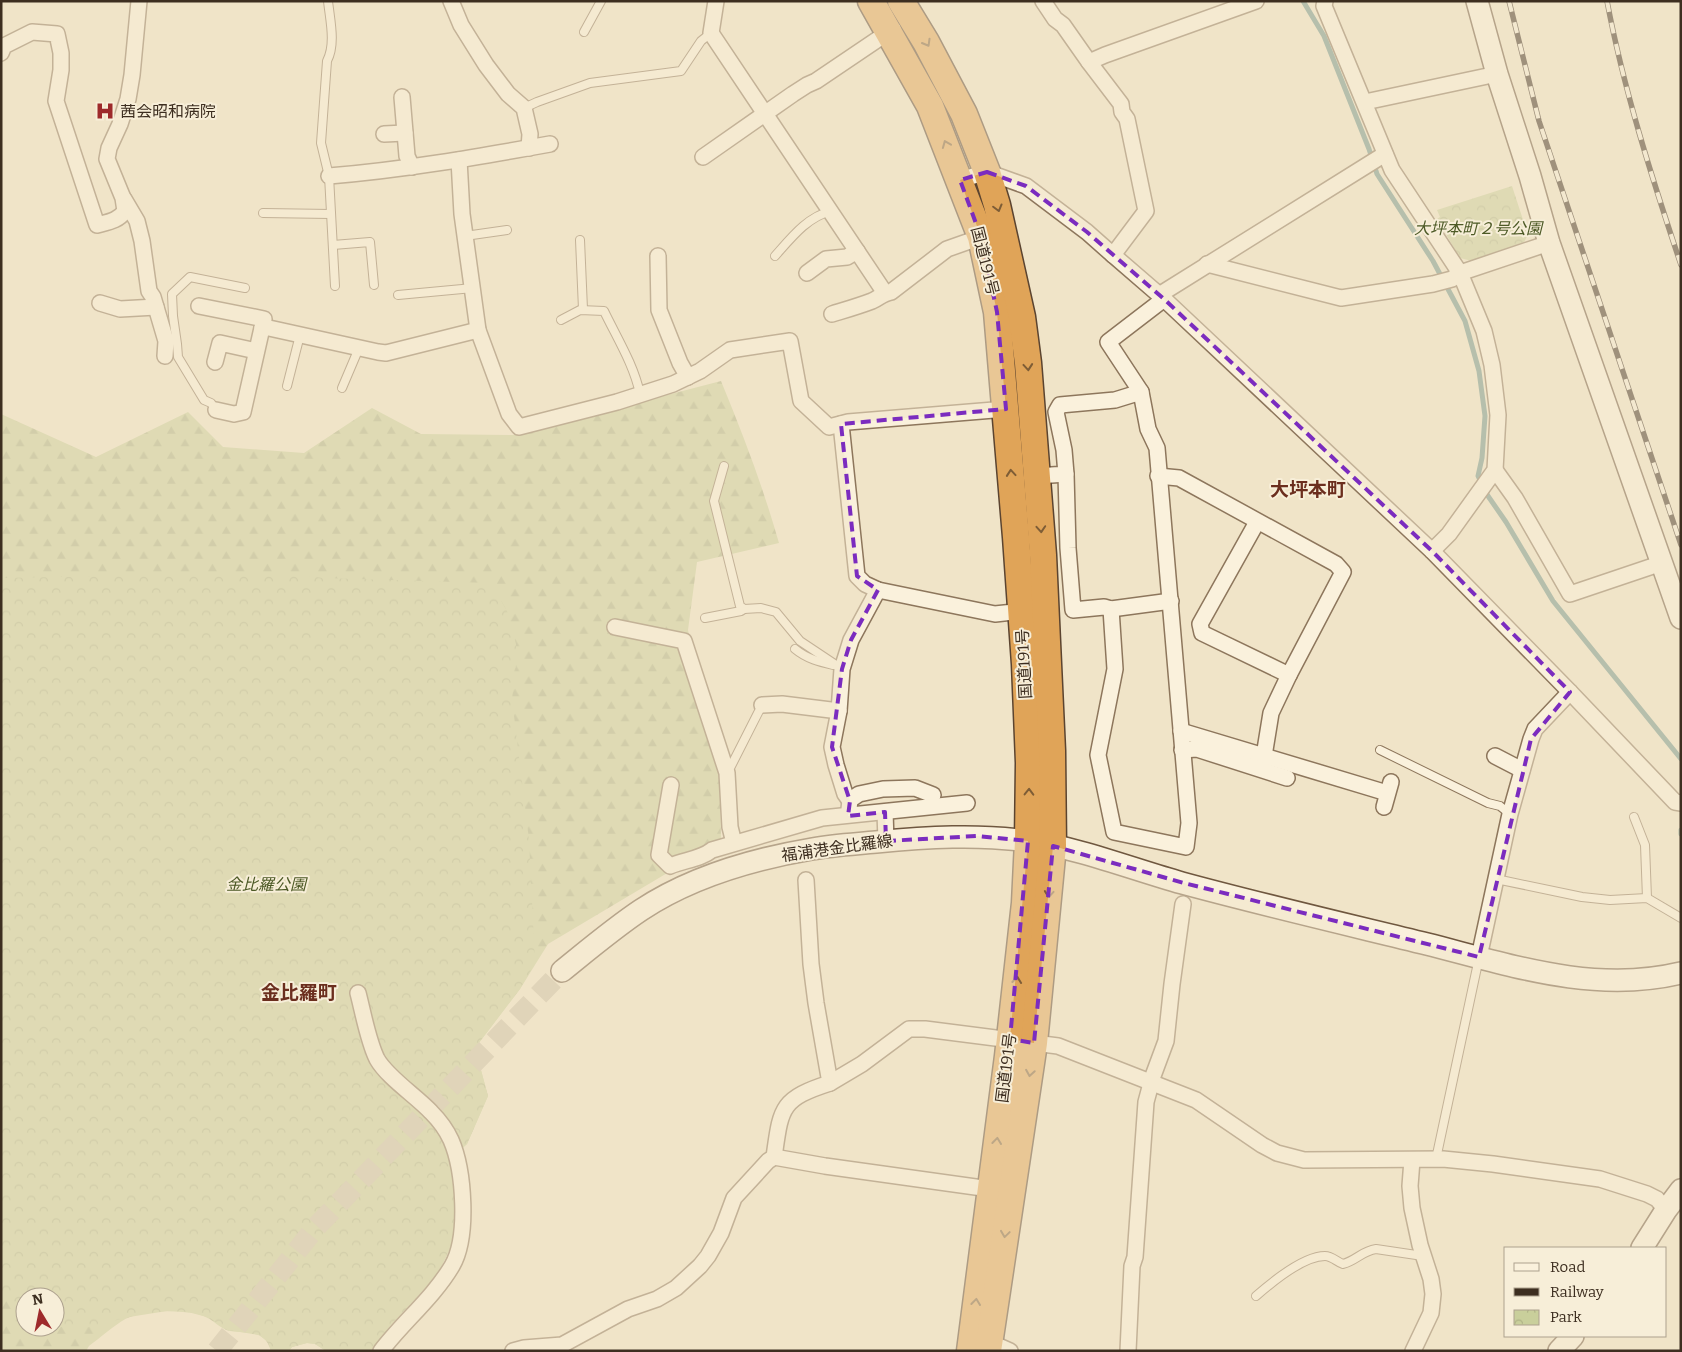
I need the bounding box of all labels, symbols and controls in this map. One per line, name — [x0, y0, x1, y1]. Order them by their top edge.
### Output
one-way arrow — [920, 37, 930, 46]
hospital icon: 茜会昭和病院 — [94, 100, 116, 122]
place label: 茜会昭和病院 — [120, 102, 216, 121]
one-way arrow — [941, 140, 952, 149]
one-way arrow — [992, 203, 1003, 212]
park label: 大坪本町２号公園 — [1414, 219, 1544, 238]
street label: 国道191号 — [967, 225, 1003, 297]
one-way arrow — [1022, 363, 1033, 371]
one-way arrow — [1006, 468, 1017, 476]
district label: 大坪本町 — [1270, 478, 1346, 501]
one-way arrow — [1036, 525, 1047, 533]
street label: 国道191号 — [1013, 628, 1035, 700]
one-way arrow — [1024, 788, 1034, 796]
street label: 福浦港金比羅線 — [780, 831, 894, 865]
park label: 金比羅公園 — [226, 875, 308, 894]
one-way arrow — [1044, 890, 1055, 898]
one-way arrow — [1011, 976, 1022, 984]
district label: 金比羅町 — [261, 981, 337, 1004]
street label: 国道191号 — [992, 1032, 1020, 1104]
one-way arrow — [1025, 1069, 1035, 1077]
one-way arrow — [991, 1137, 1002, 1145]
one-way arrow — [1001, 1229, 1011, 1238]
legend — [1504, 1247, 1667, 1337]
text: Road — [1550, 1258, 1585, 1276]
text: Railway — [1550, 1283, 1604, 1301]
north arrow — [15, 1287, 65, 1337]
text: N — [31, 1290, 45, 1309]
one-way arrow — [970, 1298, 981, 1306]
text: Park — [1550, 1308, 1582, 1326]

